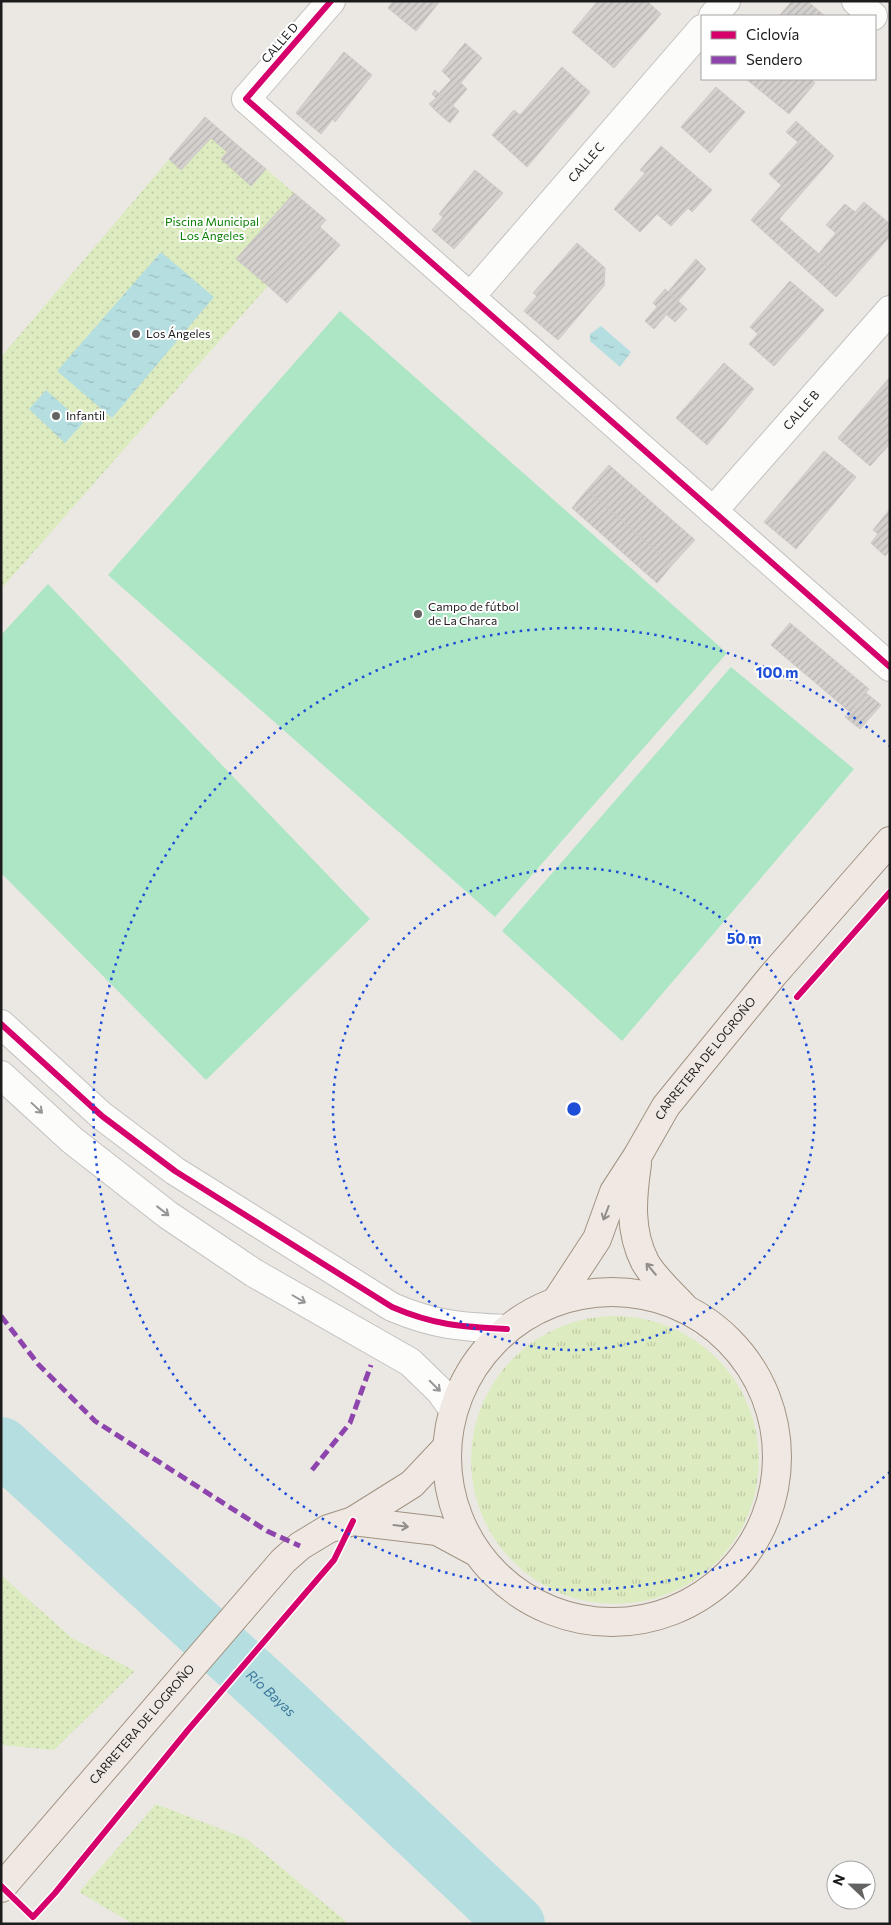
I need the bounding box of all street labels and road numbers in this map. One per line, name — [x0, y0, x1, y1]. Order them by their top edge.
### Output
street label: CALLE D — [258, 19, 301, 65]
street label: CALLE C — [565, 139, 607, 184]
street label: CALLE B — [780, 387, 822, 432]
street label: CARRETERA DE LOGROÑO — [652, 994, 758, 1122]
street label: CARRETERA DE LOGROÑO — [86, 1661, 197, 1786]

